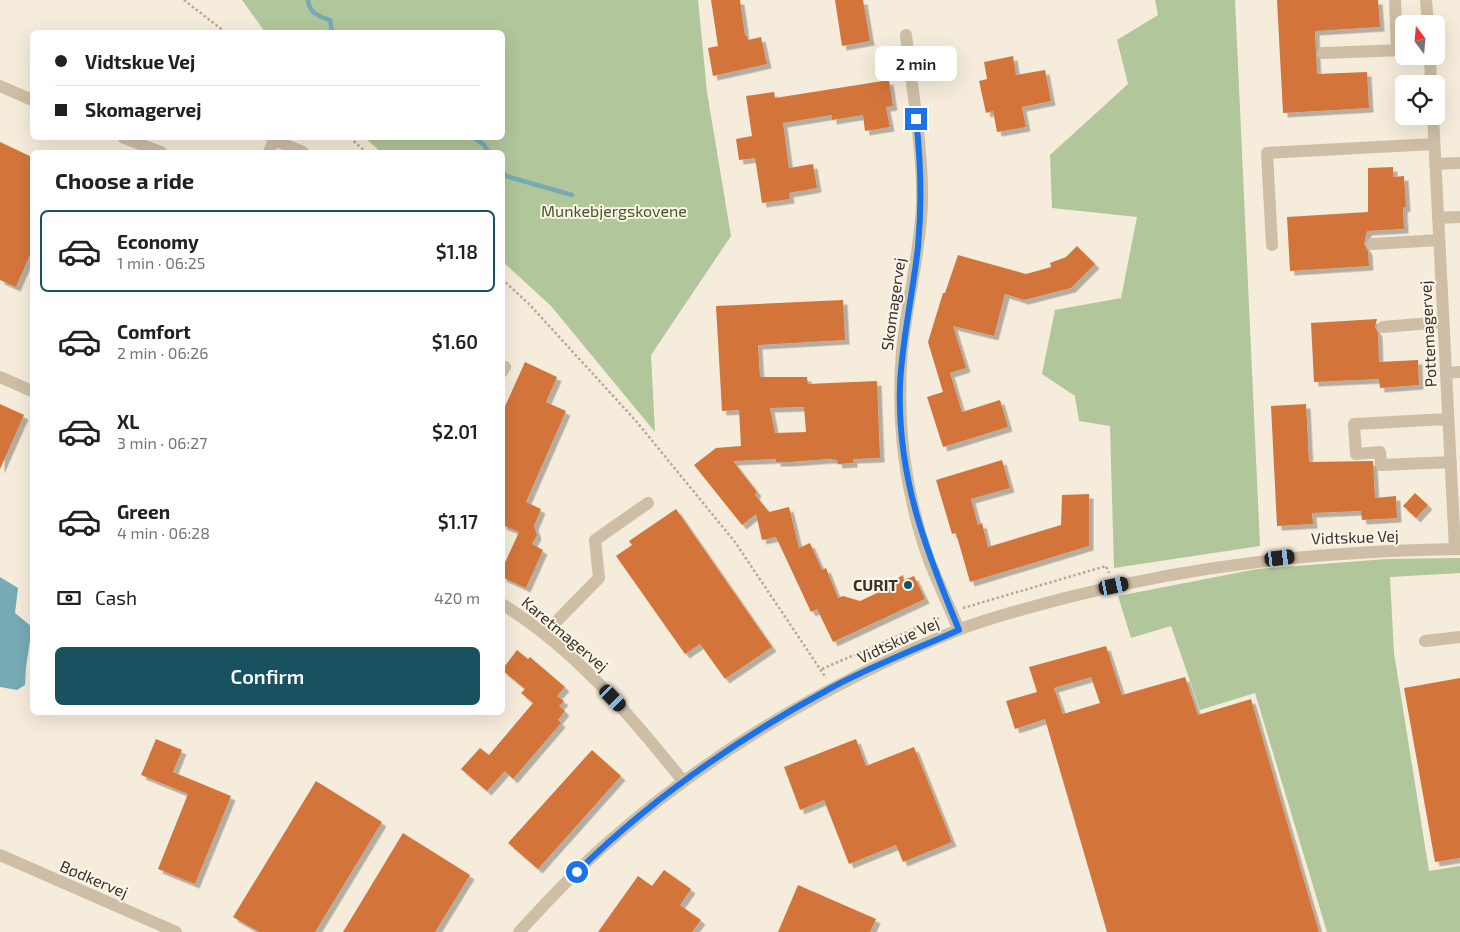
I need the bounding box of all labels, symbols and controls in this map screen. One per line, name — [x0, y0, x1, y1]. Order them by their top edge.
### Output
north arrow — [1395, 15, 1445, 65]
map controls — [1395, 15, 1445, 125]
callout: 2 min — [875, 46, 957, 82]
text: Vidtskue Vej — [85, 50, 195, 73]
text: 2 min — [896, 54, 936, 73]
button: locate — [1395, 75, 1445, 125]
text: Skomagervej — [85, 98, 202, 121]
route end — [905, 108, 927, 130]
text: Choose a ride — [55, 167, 194, 193]
park label: Munkebjergskovene — [541, 201, 687, 221]
icon: car — [57, 229, 102, 274]
text: Economy — [117, 230, 199, 253]
text: $1.18 — [436, 240, 478, 263]
text: 1 min · 06:25 — [117, 253, 205, 272]
street label: Skomagervej — [877, 256, 909, 352]
street label: Pottemagervej — [1415, 280, 1441, 388]
icon: car — [57, 319, 102, 364]
text: Comfort — [117, 320, 191, 343]
text: $1.60 — [432, 330, 478, 353]
text: 2 min · 06:26 — [117, 343, 208, 362]
icon: car — [57, 409, 102, 454]
text: XL — [117, 410, 139, 433]
text: $2.01 — [432, 420, 478, 443]
text: 3 min · 06:27 — [117, 433, 207, 452]
icon: car — [57, 499, 102, 544]
text: Green — [117, 500, 170, 523]
text: $1.17 — [438, 510, 478, 533]
text: 4 min · 06:28 — [117, 523, 210, 542]
street label: Vidtskue Vej — [1311, 525, 1399, 549]
car — [1264, 549, 1295, 567]
place label: CURIT — [853, 575, 898, 594]
car — [1097, 576, 1130, 596]
marker: CURIT — [902, 579, 914, 591]
icon: cash — [55, 584, 83, 612]
text: Cash — [95, 586, 137, 609]
text: 420 m — [434, 588, 480, 607]
street label: Karetmagervej — [518, 592, 612, 676]
street label: Vidtskue Vej — [854, 612, 942, 668]
button: Confirm — [55, 647, 480, 705]
car — [597, 682, 628, 714]
street label: Bødkervej — [57, 856, 131, 902]
route start — [566, 861, 588, 883]

